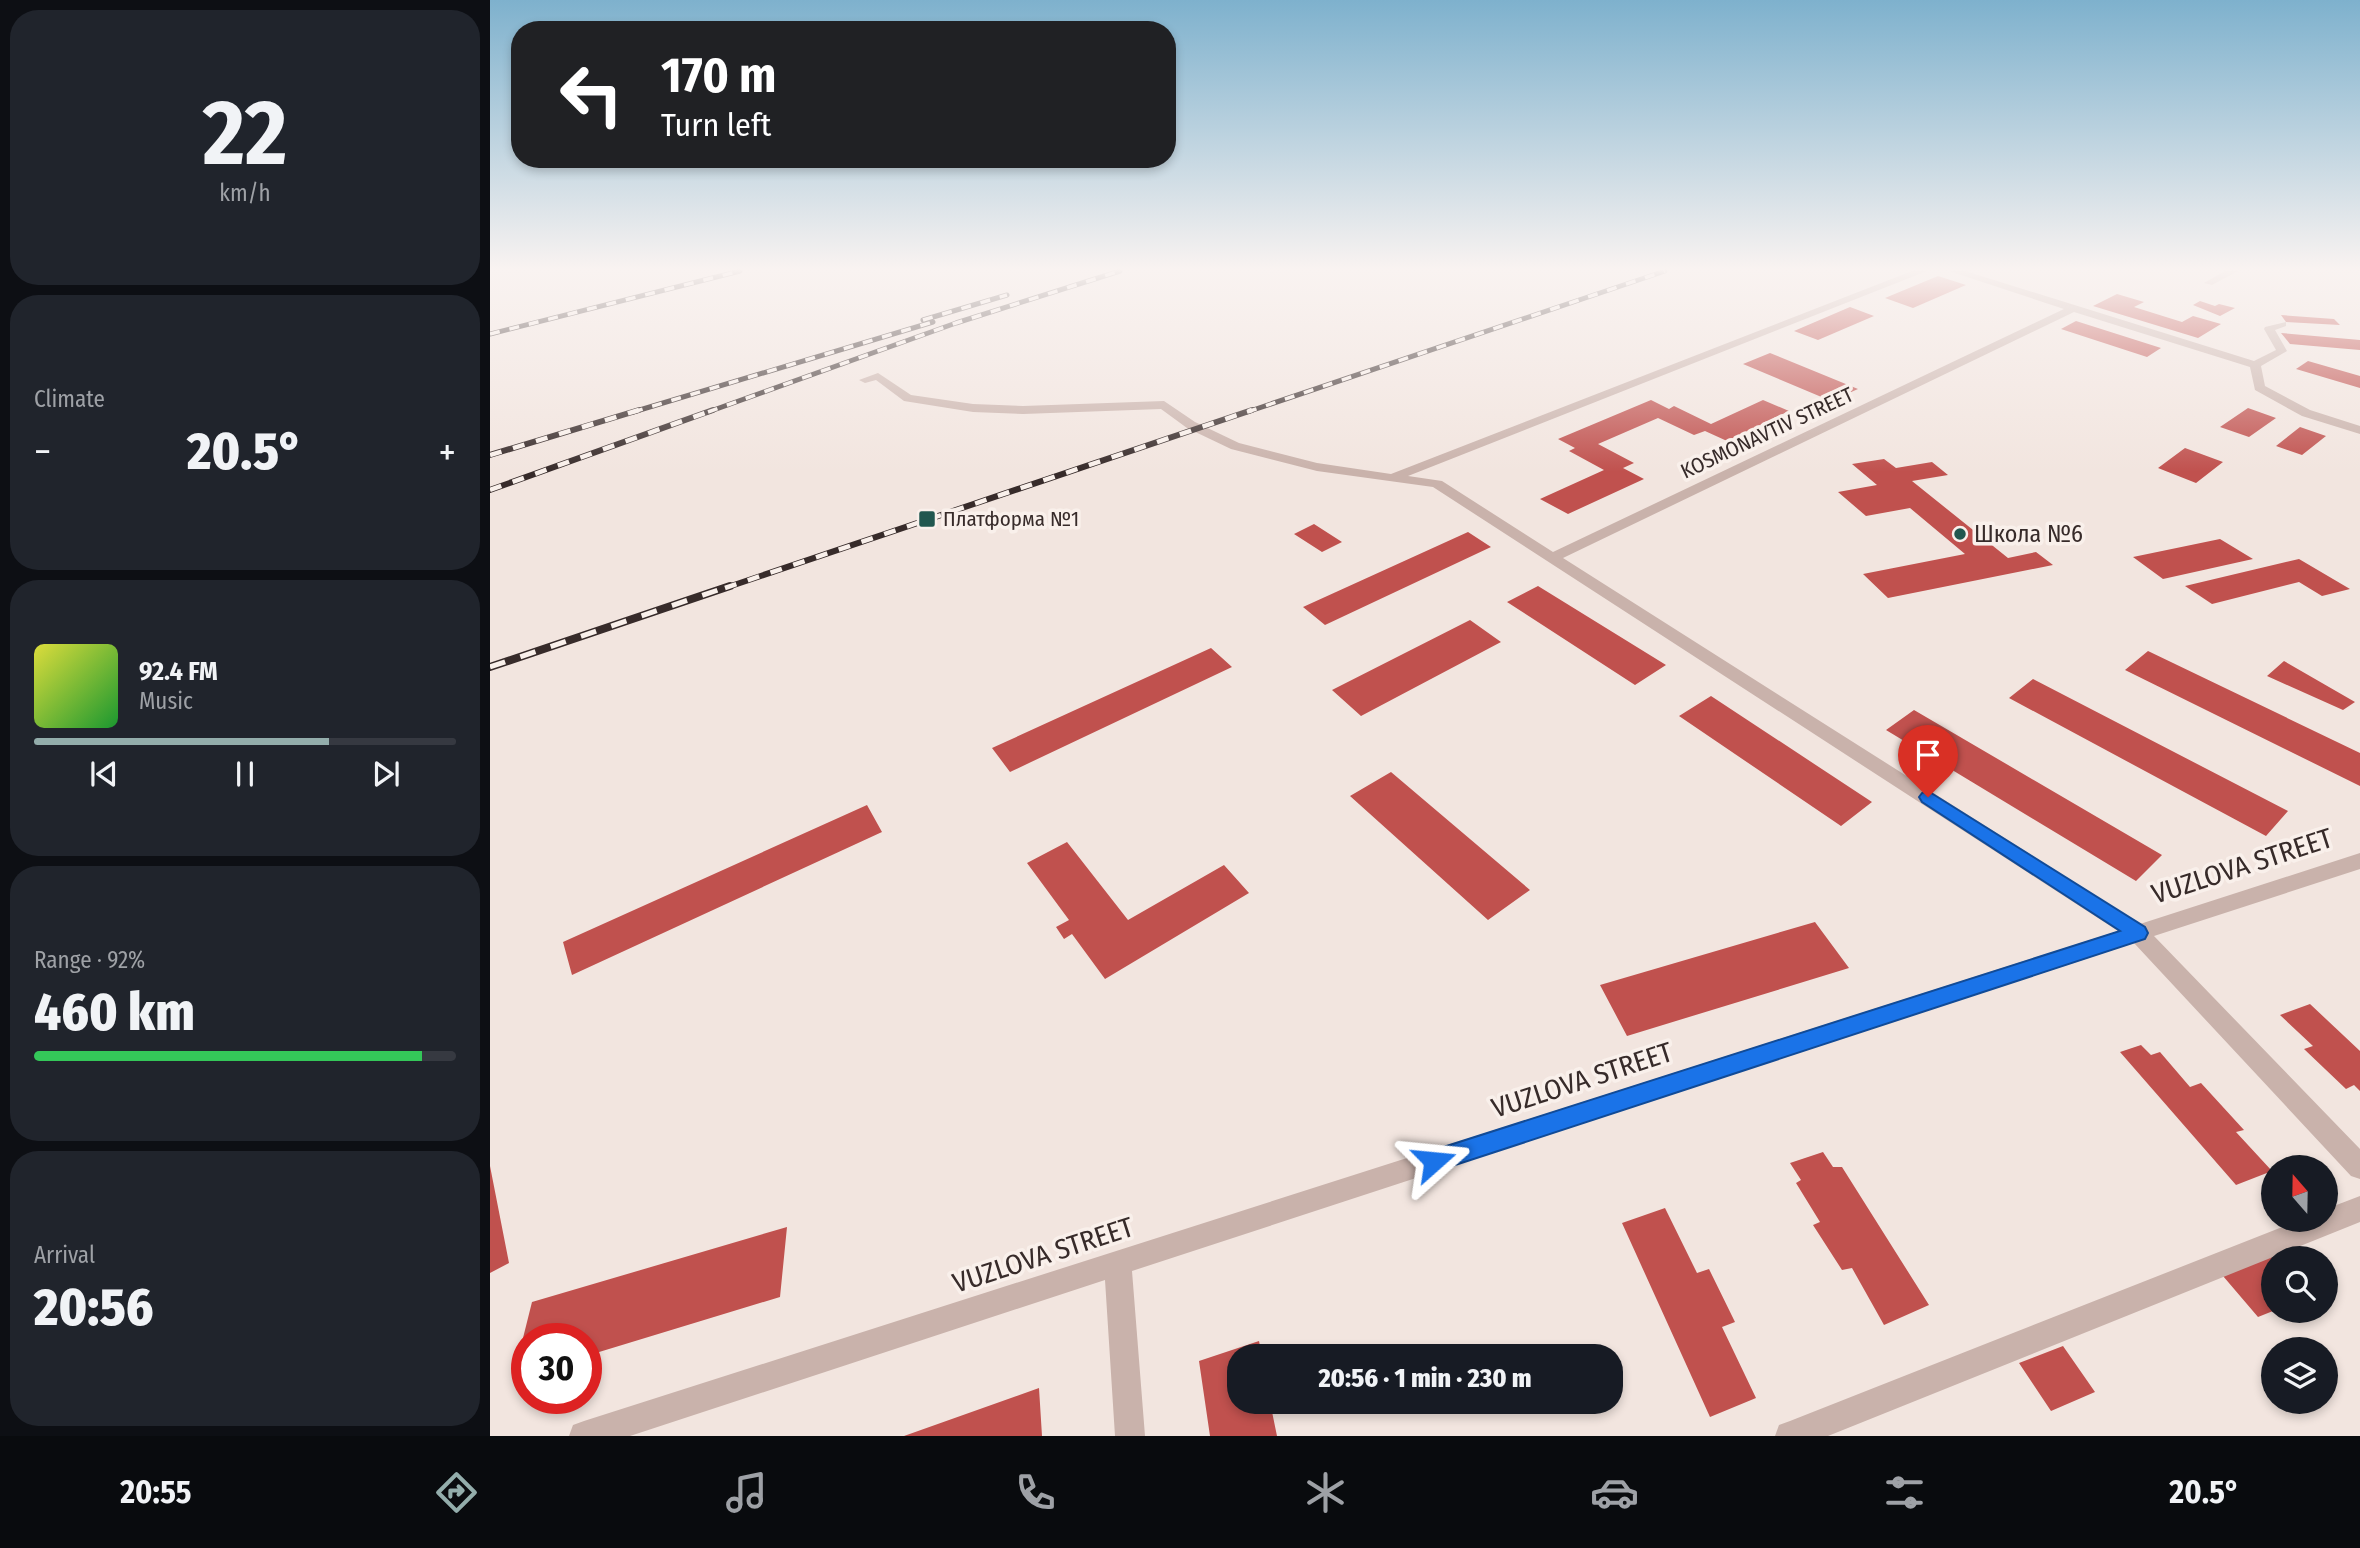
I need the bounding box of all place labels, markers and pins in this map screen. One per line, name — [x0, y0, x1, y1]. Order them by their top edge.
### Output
place label: Платформа №1 — [943, 506, 1079, 532]
marker: Платформа №1 — [917, 509, 937, 529]
place label: Школа №6 — [1974, 520, 2083, 548]
marker: Школа №6 — [1952, 526, 1968, 542]
pin — [1898, 725, 1958, 797]

